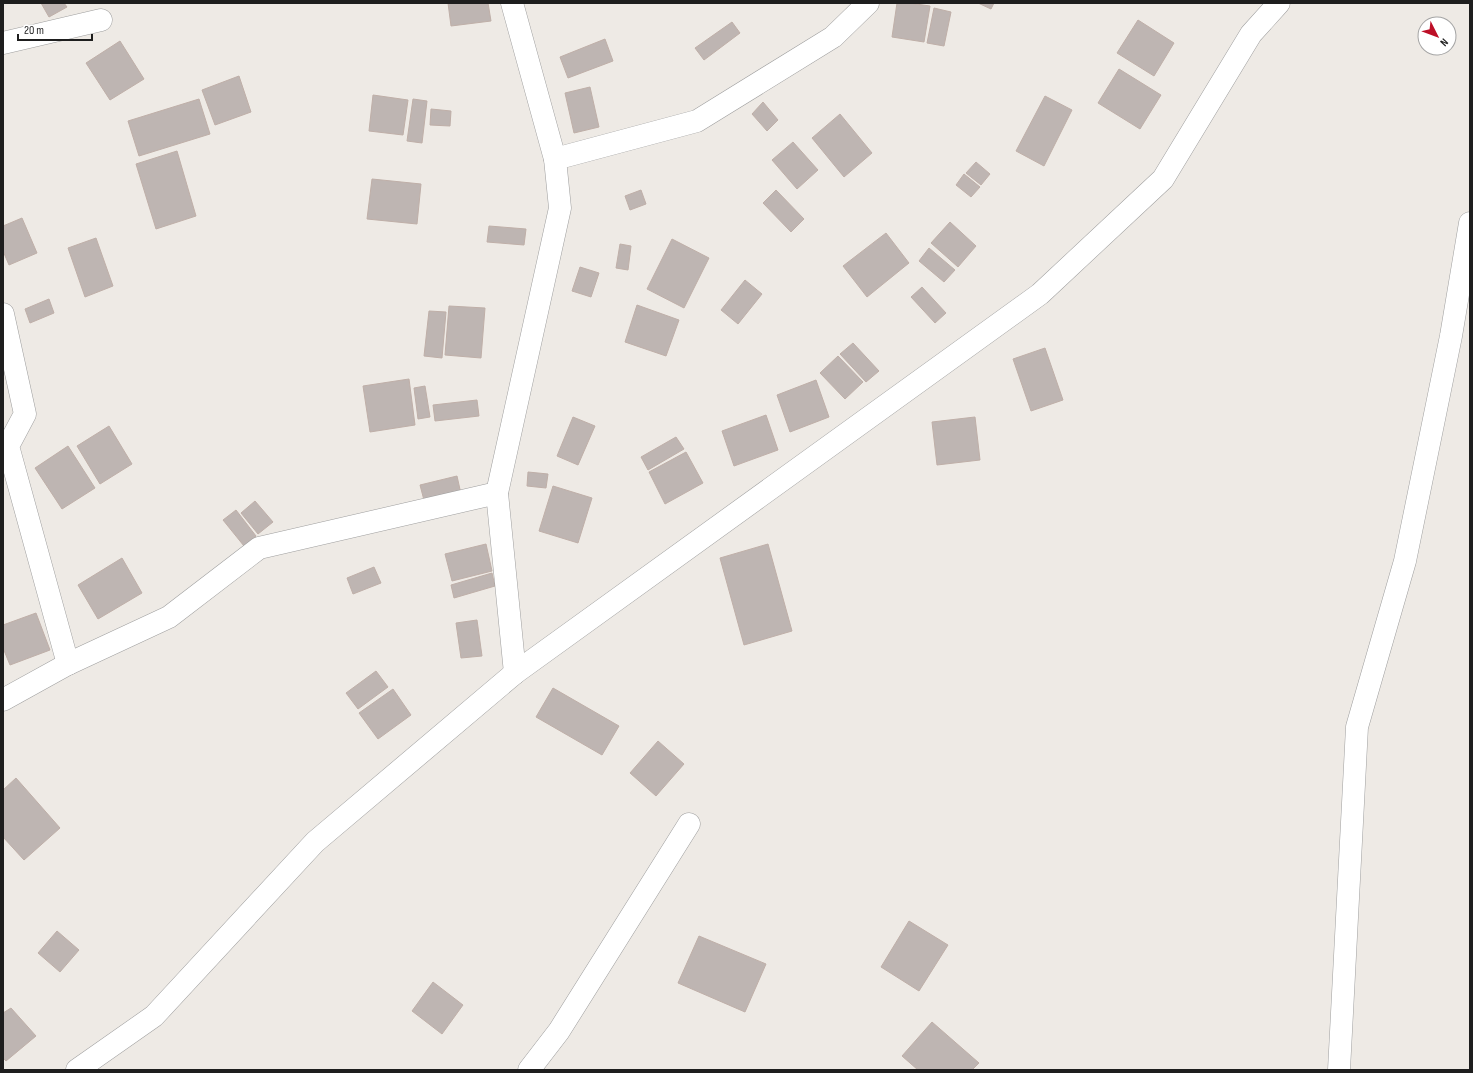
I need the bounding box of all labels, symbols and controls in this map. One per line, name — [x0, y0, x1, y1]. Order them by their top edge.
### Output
scale bar — [18, 16, 92, 42]
north arrow — [1417, 16, 1457, 56]
text: 20 m — [24, 23, 44, 38]
text: N — [1437, 36, 1451, 49]

